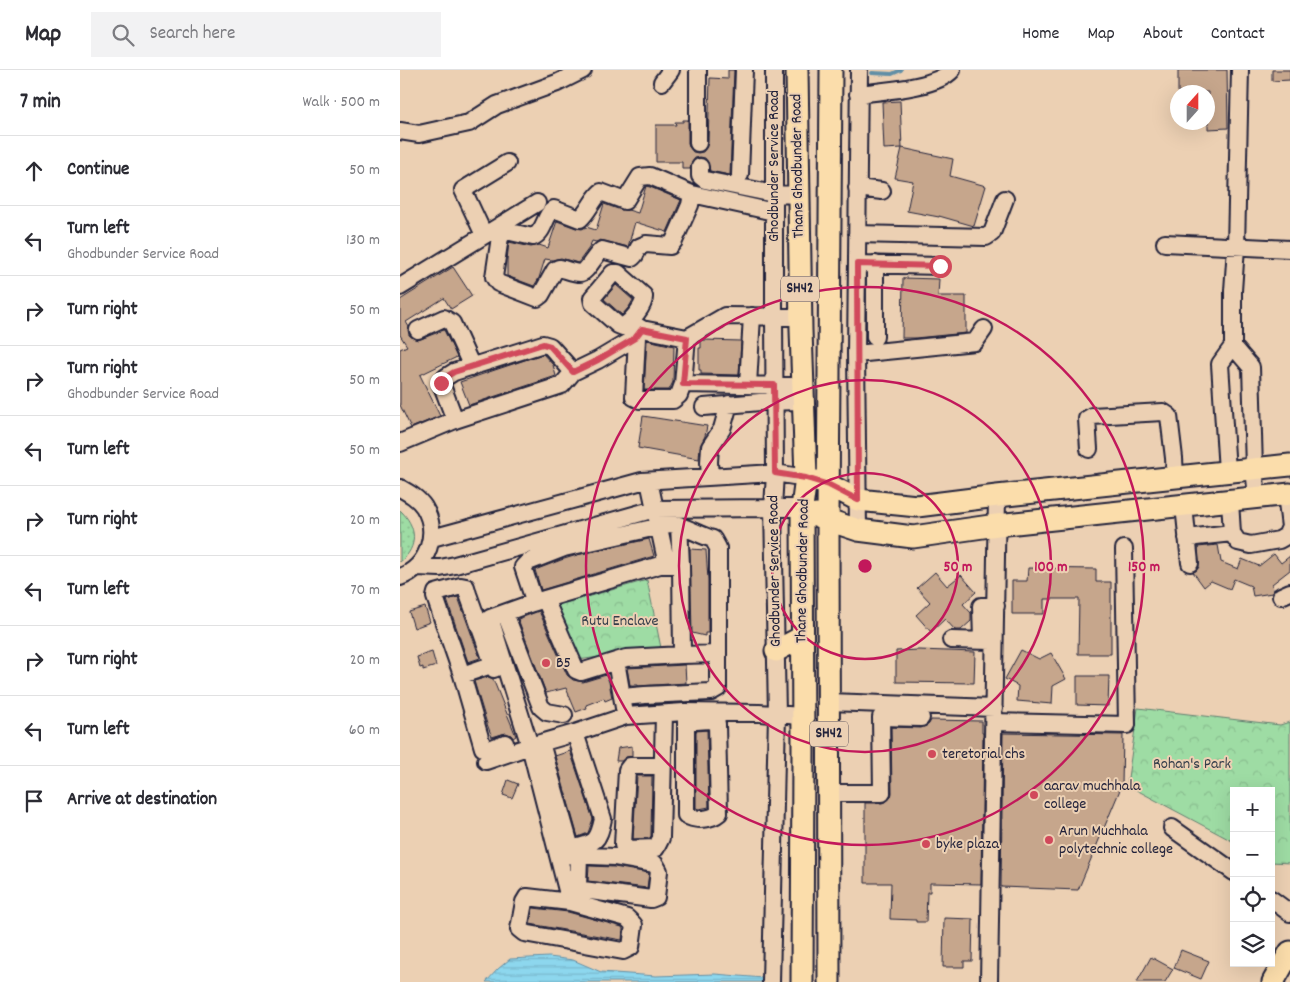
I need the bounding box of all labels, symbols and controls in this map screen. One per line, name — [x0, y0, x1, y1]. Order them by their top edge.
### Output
search box — [91, 12, 441, 57]
text: Map — [25, 18, 61, 52]
icon: search — [109, 21, 137, 49]
text: Search here — [149, 21, 235, 48]
text: Home — [1022, 22, 1059, 47]
text: Map — [1087, 22, 1115, 47]
text: About — [1143, 22, 1183, 47]
text: Contact — [1211, 22, 1265, 47]
north arrow — [1170, 85, 1215, 130]
text: 7 min — [20, 88, 61, 118]
street label: Ghodbunder Service Road — [763, 90, 786, 242]
text: Walk · 500 m — [302, 91, 380, 114]
street label: Thane Ghodbunder Road — [785, 93, 811, 239]
icon: ahead — [20, 157, 48, 185]
text: Continue — [67, 157, 129, 184]
text: 50 m — [349, 159, 380, 182]
text: Turn left — [67, 216, 130, 243]
icon: left — [20, 227, 48, 255]
text: 130 m — [346, 229, 380, 252]
text: Ghodbunder Service Road — [67, 243, 219, 266]
route start — [929, 255, 952, 278]
road number: SH42 — [781, 276, 819, 302]
icon: right — [20, 297, 48, 325]
text: Turn right — [67, 297, 138, 324]
text: 50 m — [349, 299, 380, 322]
text: Turn right — [67, 356, 138, 383]
icon: right — [20, 367, 48, 395]
text: 50 m — [349, 369, 380, 392]
route end — [430, 372, 453, 395]
text: Ghodbunder Service Road — [67, 383, 219, 406]
icon: left — [20, 437, 48, 465]
text: Turn left — [67, 437, 130, 464]
text: 50 m — [349, 439, 380, 462]
street label: Ghodbunder Service Road — [762, 495, 788, 647]
street label: Thane Ghodbunder Road — [790, 498, 816, 644]
icon: right — [20, 507, 48, 535]
text: Turn right — [67, 507, 138, 534]
text: 20 m — [350, 509, 380, 532]
centre of rings — [856, 557, 874, 575]
text: 50 m — [944, 557, 972, 579]
text: 100 m — [1034, 557, 1068, 579]
text: 150 m — [1128, 557, 1160, 579]
icon: left — [20, 577, 48, 605]
text: Turn left — [67, 577, 130, 604]
text: 70 m — [350, 579, 380, 602]
park label: Rutu Enclave — [581, 610, 659, 633]
icon: right — [20, 647, 48, 675]
text: Turn right — [67, 647, 138, 674]
text: 20 m — [350, 649, 380, 672]
place label: B5 — [556, 652, 571, 675]
marker: B5 — [540, 657, 552, 669]
icon: left — [20, 717, 48, 745]
text: Turn left — [67, 717, 130, 744]
text: 60 m — [349, 719, 380, 742]
road number: SH42 — [810, 722, 848, 746]
place label: teretorial chs — [942, 743, 1026, 766]
marker: teretorial chs — [926, 748, 938, 760]
park label: Rohan's Park — [1153, 753, 1231, 776]
place label: aarav muchhala college — [1044, 775, 1141, 816]
icon: arrive — [20, 787, 48, 815]
text: Arrive at destination — [67, 787, 217, 814]
map controls — [1230, 787, 1275, 967]
button: + — [1230, 787, 1275, 832]
marker: aarav muchhala college — [1028, 789, 1040, 801]
place label: Arun Muchhala polytechnic college — [1059, 820, 1173, 861]
button: − — [1230, 832, 1275, 877]
place label: byke plaza — [936, 833, 999, 856]
marker: Arun Muchhala polytechnic college — [1043, 834, 1055, 846]
marker: byke plaza — [920, 838, 932, 850]
button: locate — [1230, 877, 1275, 922]
button: layers — [1230, 922, 1275, 967]

